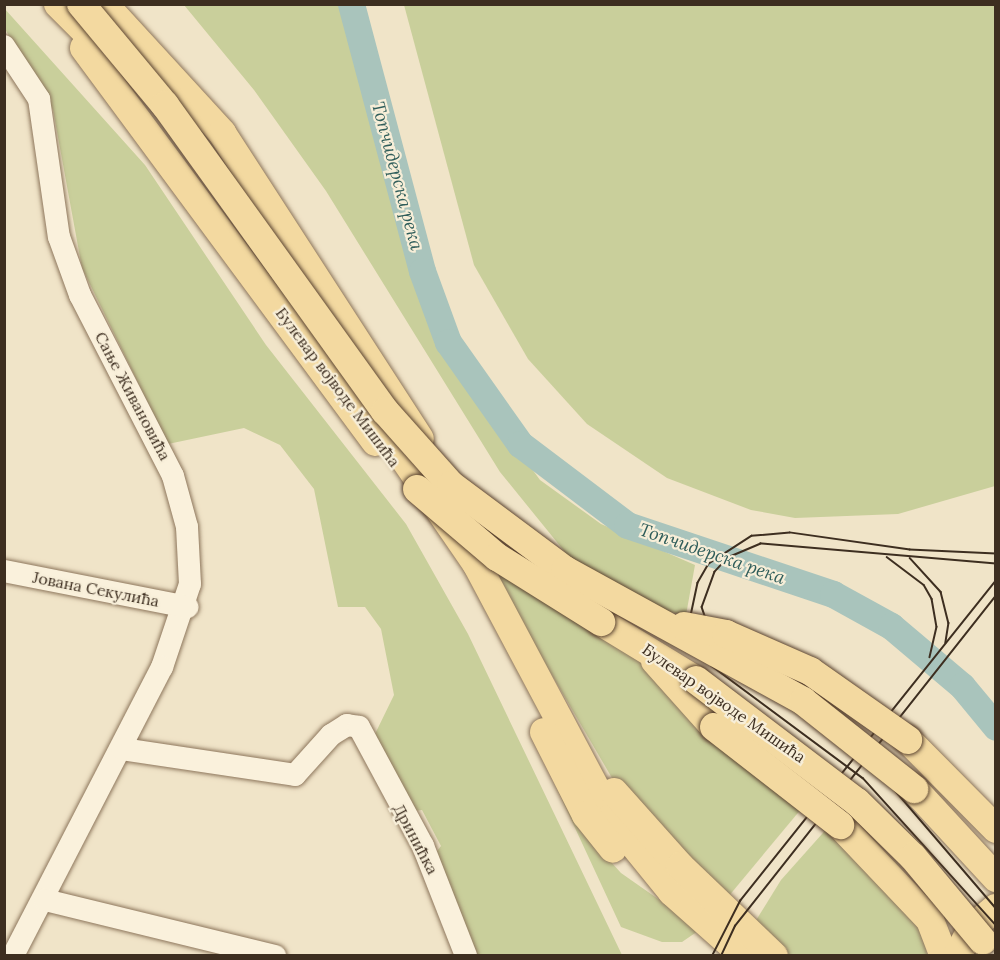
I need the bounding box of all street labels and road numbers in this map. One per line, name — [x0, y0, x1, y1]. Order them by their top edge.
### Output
street label: Булевар војводе Мишића — [272, 303, 404, 471]
street label: Сање Живановића — [91, 328, 175, 464]
street label: Јована Секулића — [31, 567, 161, 611]
street label: Булевар војводе Мишића — [639, 639, 809, 767]
street label: Дринићка — [389, 800, 443, 878]

